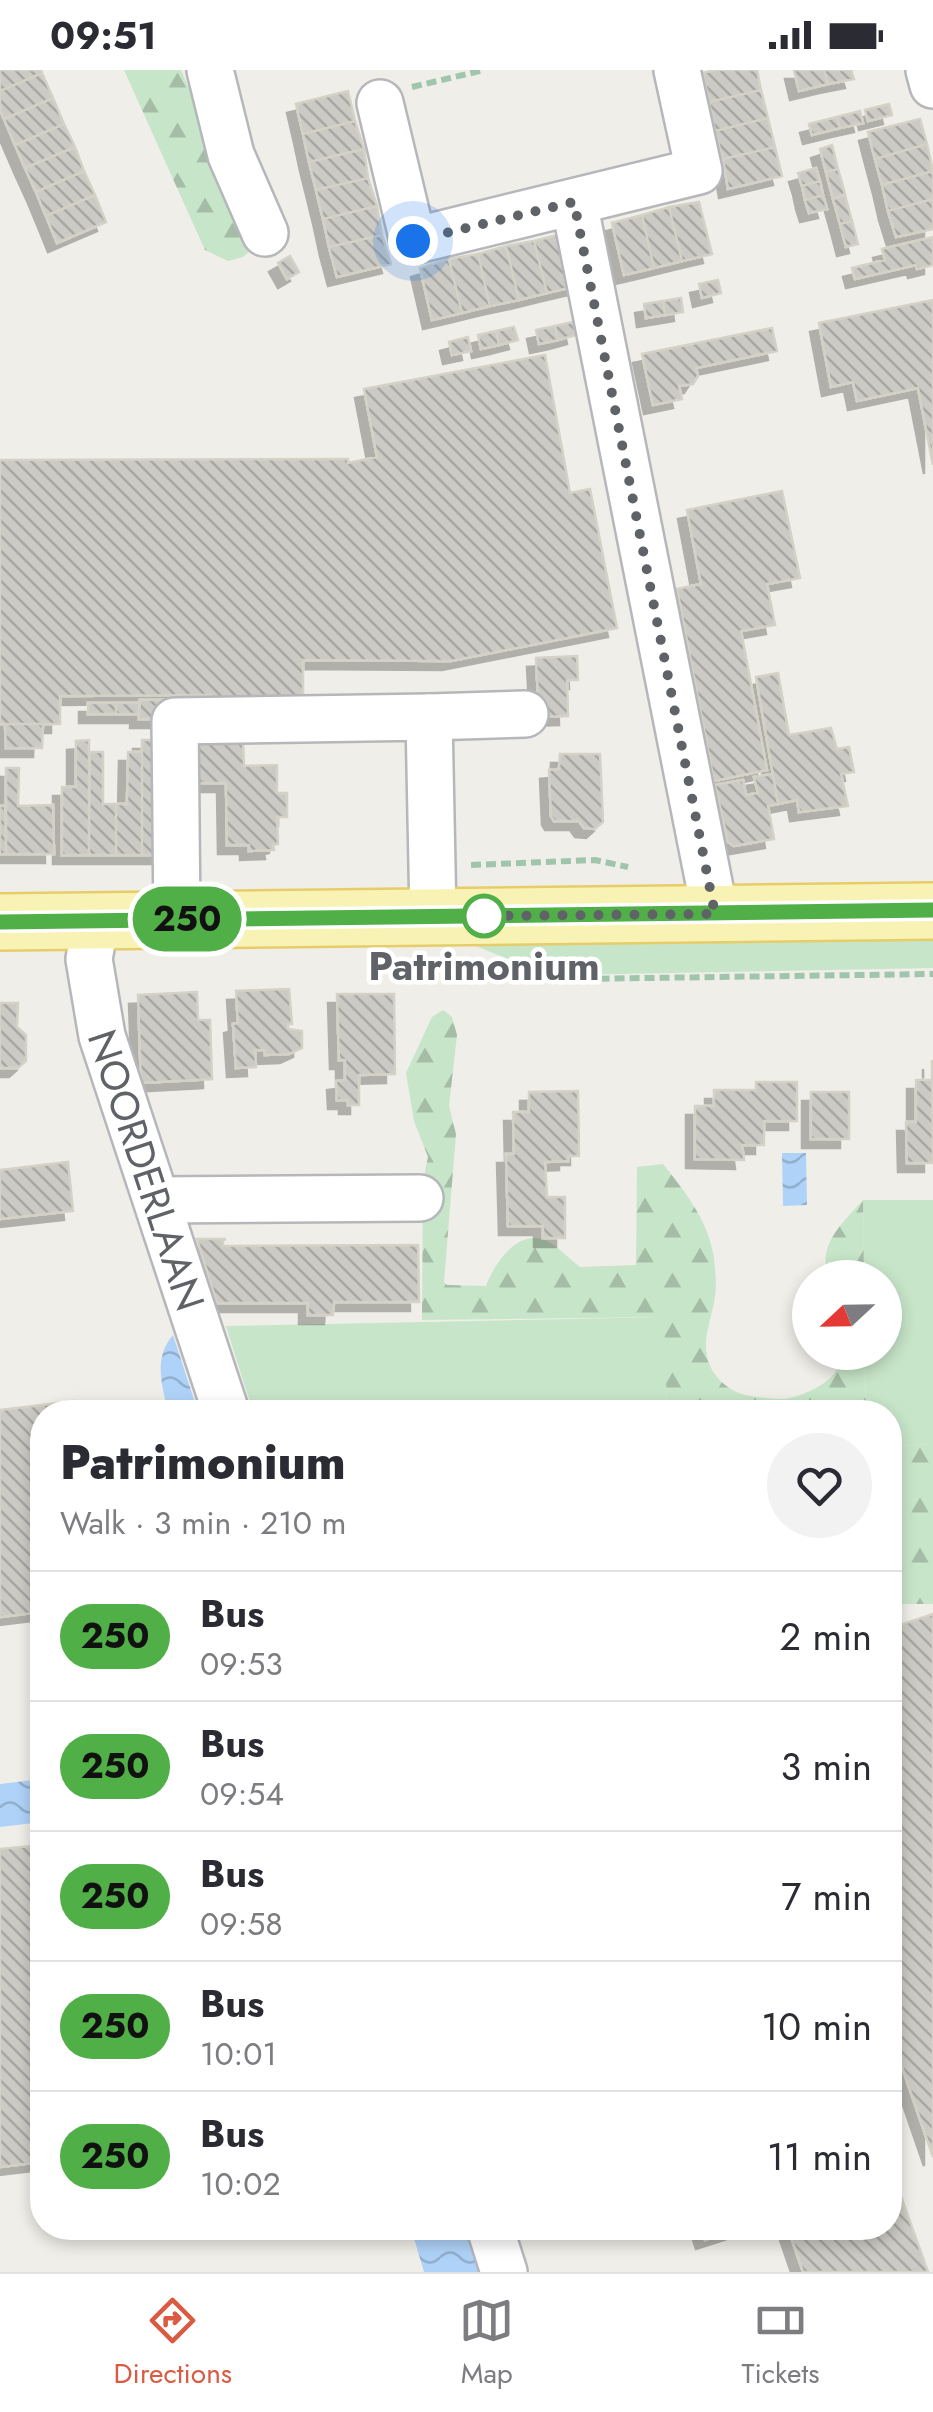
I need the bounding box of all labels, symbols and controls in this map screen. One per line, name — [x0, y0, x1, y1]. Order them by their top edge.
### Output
text: 09:51 — [50, 8, 157, 63]
your location — [388, 216, 438, 266]
line badge: 250 — [130, 886, 244, 952]
text: 250 — [153, 894, 221, 944]
marker: Patrimonium — [463, 895, 505, 937]
place label: Patrimonium — [368, 937, 600, 995]
street label: NOORDERLAAN — [73, 1022, 220, 1318]
north arrow — [792, 1260, 902, 1370]
map controls — [792, 1260, 902, 1370]
text: Patrimonium — [60, 1428, 346, 1497]
button: heart — [767, 1433, 872, 1538]
text: Walk · 3 min · 210 m — [60, 1500, 346, 1546]
text: Bus — [200, 1586, 264, 1641]
text: 2 min — [780, 1609, 872, 1664]
text: 250 — [81, 1611, 149, 1661]
text: 09:53 — [200, 1641, 283, 1687]
text: Bus — [200, 1716, 264, 1771]
text: 3 min — [780, 1739, 872, 1794]
text: 250 — [81, 1741, 149, 1791]
text: 09:54 — [200, 1771, 284, 1817]
text: Bus — [200, 1846, 264, 1901]
text: 7 min — [781, 1869, 872, 1924]
text: 250 — [81, 1871, 149, 1921]
text: 09:58 — [200, 1901, 283, 1947]
text: Bus — [200, 1976, 264, 2031]
text: 10 min — [761, 1999, 872, 2054]
text: 250 — [81, 2001, 149, 2051]
text: 10:01 — [200, 2031, 277, 2077]
text: Bus — [200, 2106, 264, 2161]
text: 11 min — [767, 2129, 872, 2184]
text: 250 — [81, 2131, 149, 2181]
text: 10:02 — [200, 2161, 281, 2207]
tab: Directions — [114, 2293, 232, 2394]
tab: Map — [459, 2293, 514, 2394]
tab: Tickets — [741, 2293, 819, 2394]

